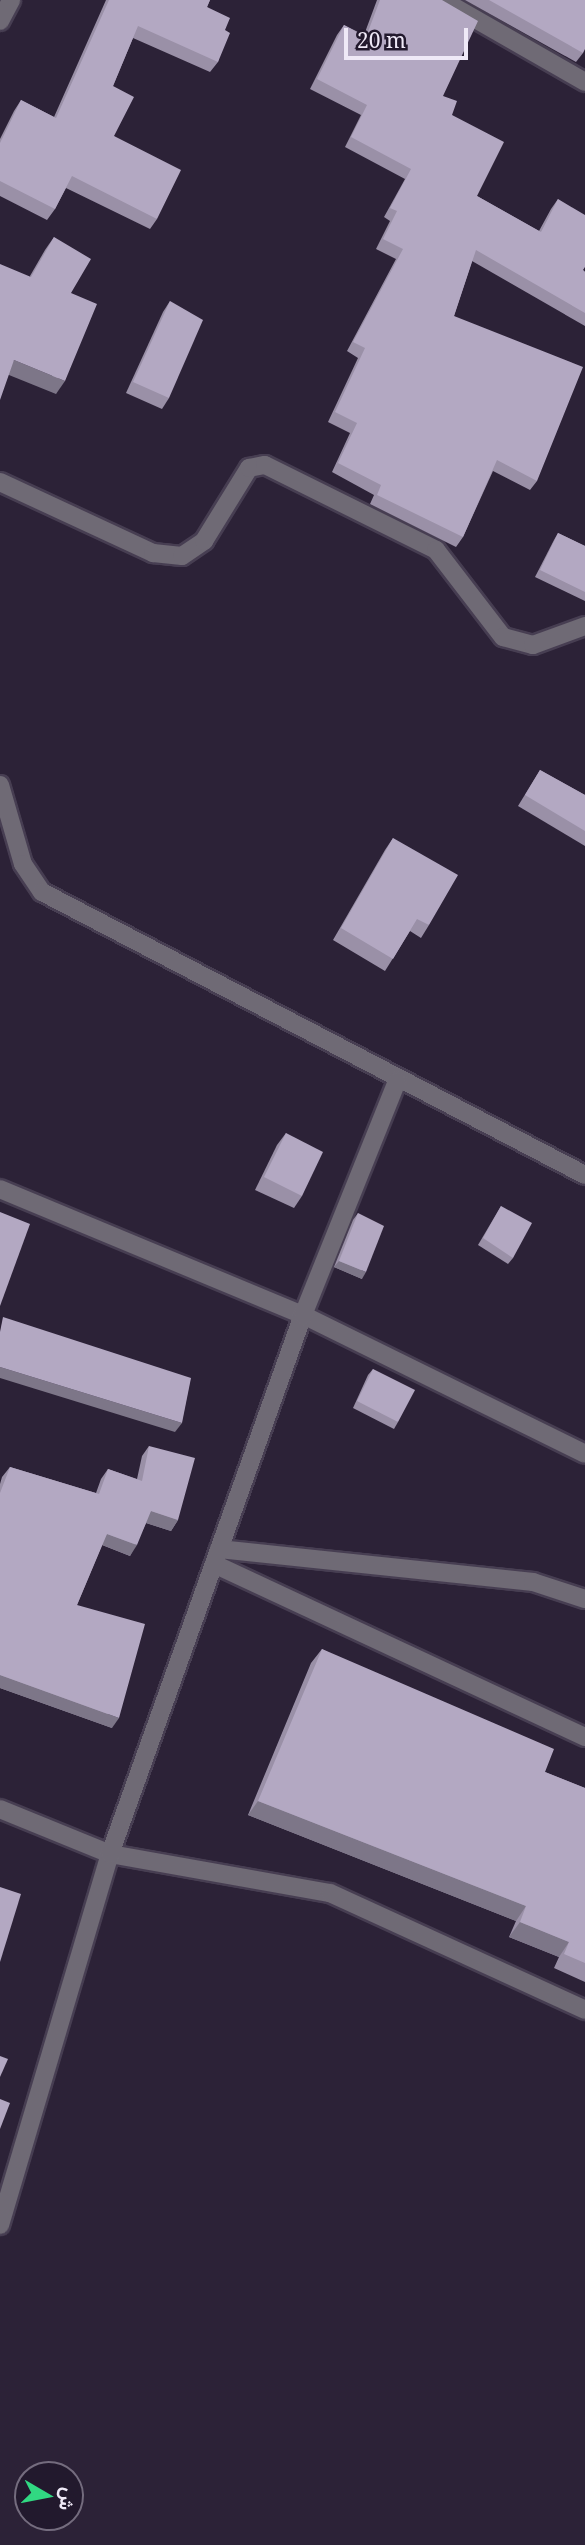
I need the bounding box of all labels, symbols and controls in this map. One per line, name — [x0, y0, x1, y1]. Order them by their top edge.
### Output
scale bar — [347, 14, 471, 58]
text: 20 m — [357, 26, 406, 54]
north arrow — [14, 2461, 84, 2531]
text: ش — [53, 2486, 82, 2513]

